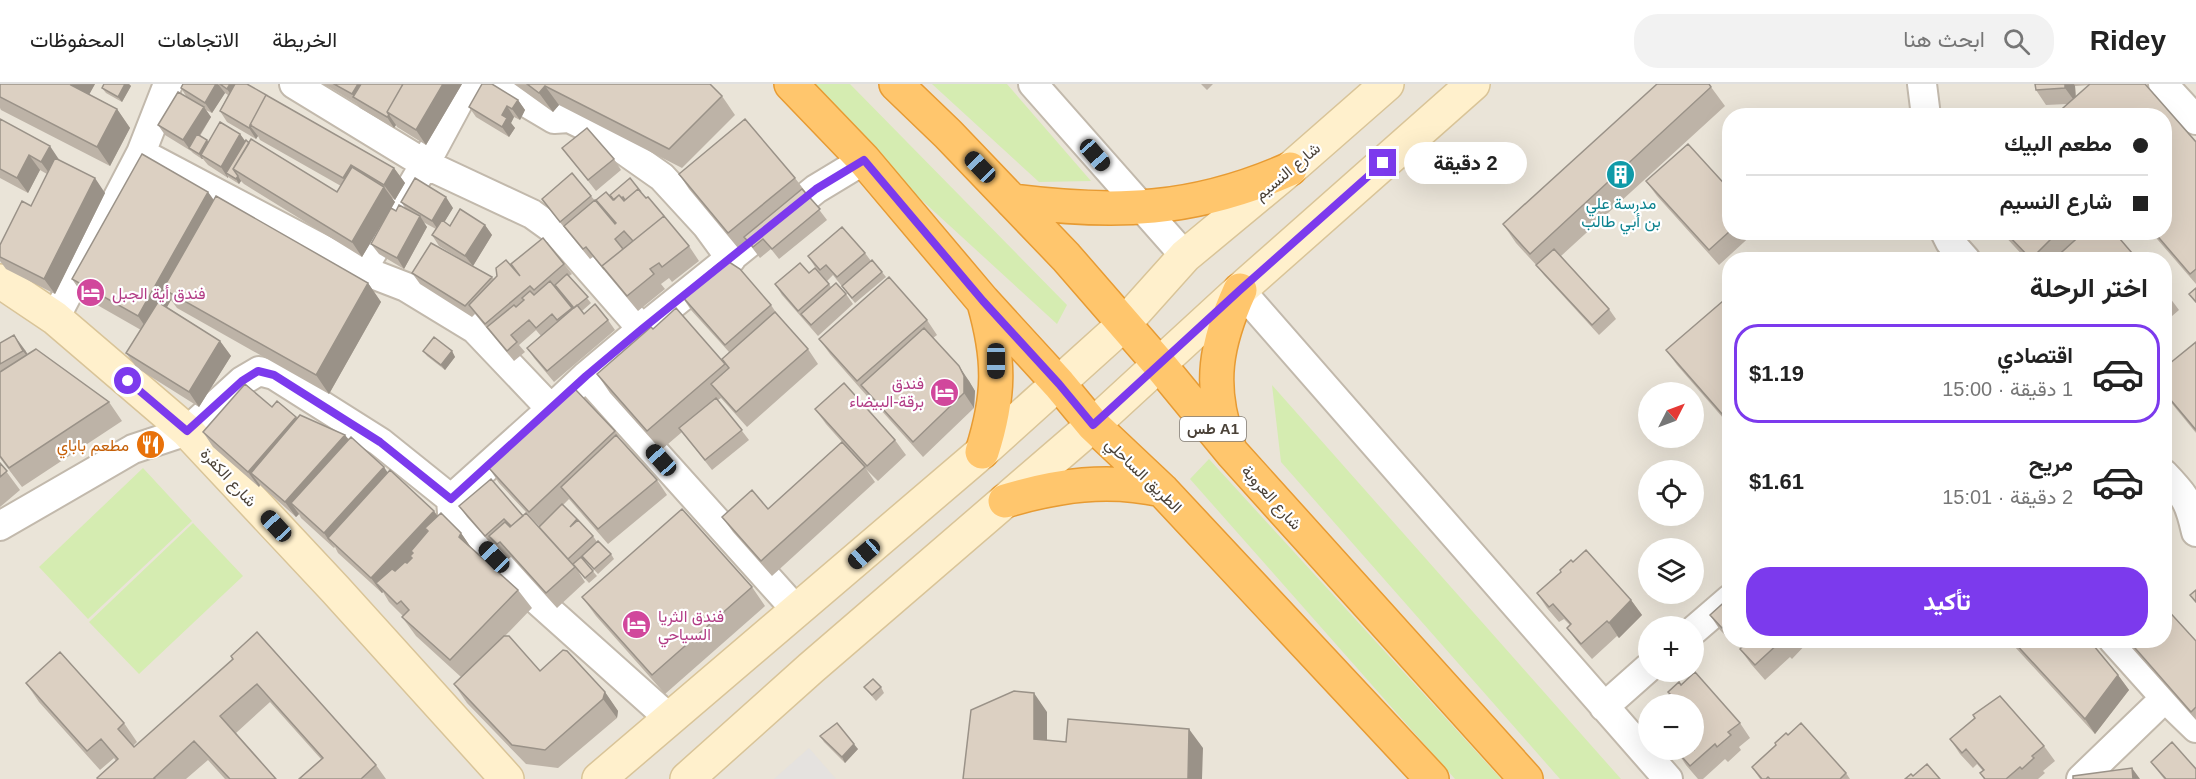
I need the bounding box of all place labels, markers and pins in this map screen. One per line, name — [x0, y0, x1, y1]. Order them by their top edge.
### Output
building icon: مدرسة علي بن أبي طالب — [1605, 159, 1637, 191]
place label: مدرسة علي بن أبي طالب — [1581, 195, 1661, 235]
hotel icon: فندق أية الجبل — [75, 277, 107, 309]
place label: فندق أية الجبل — [112, 285, 206, 304]
place label: فندق برقة-البيضاء — [849, 375, 924, 412]
hotel icon: فندق برقة-البيضاء — [929, 376, 961, 408]
restaurant icon: مطعم باباي — [134, 429, 166, 461]
place label: مطعم باباي — [57, 437, 129, 459]
place label: فندق الثريا السياحي — [658, 608, 724, 648]
hotel icon: فندق الثريا السياحي — [621, 609, 653, 641]

